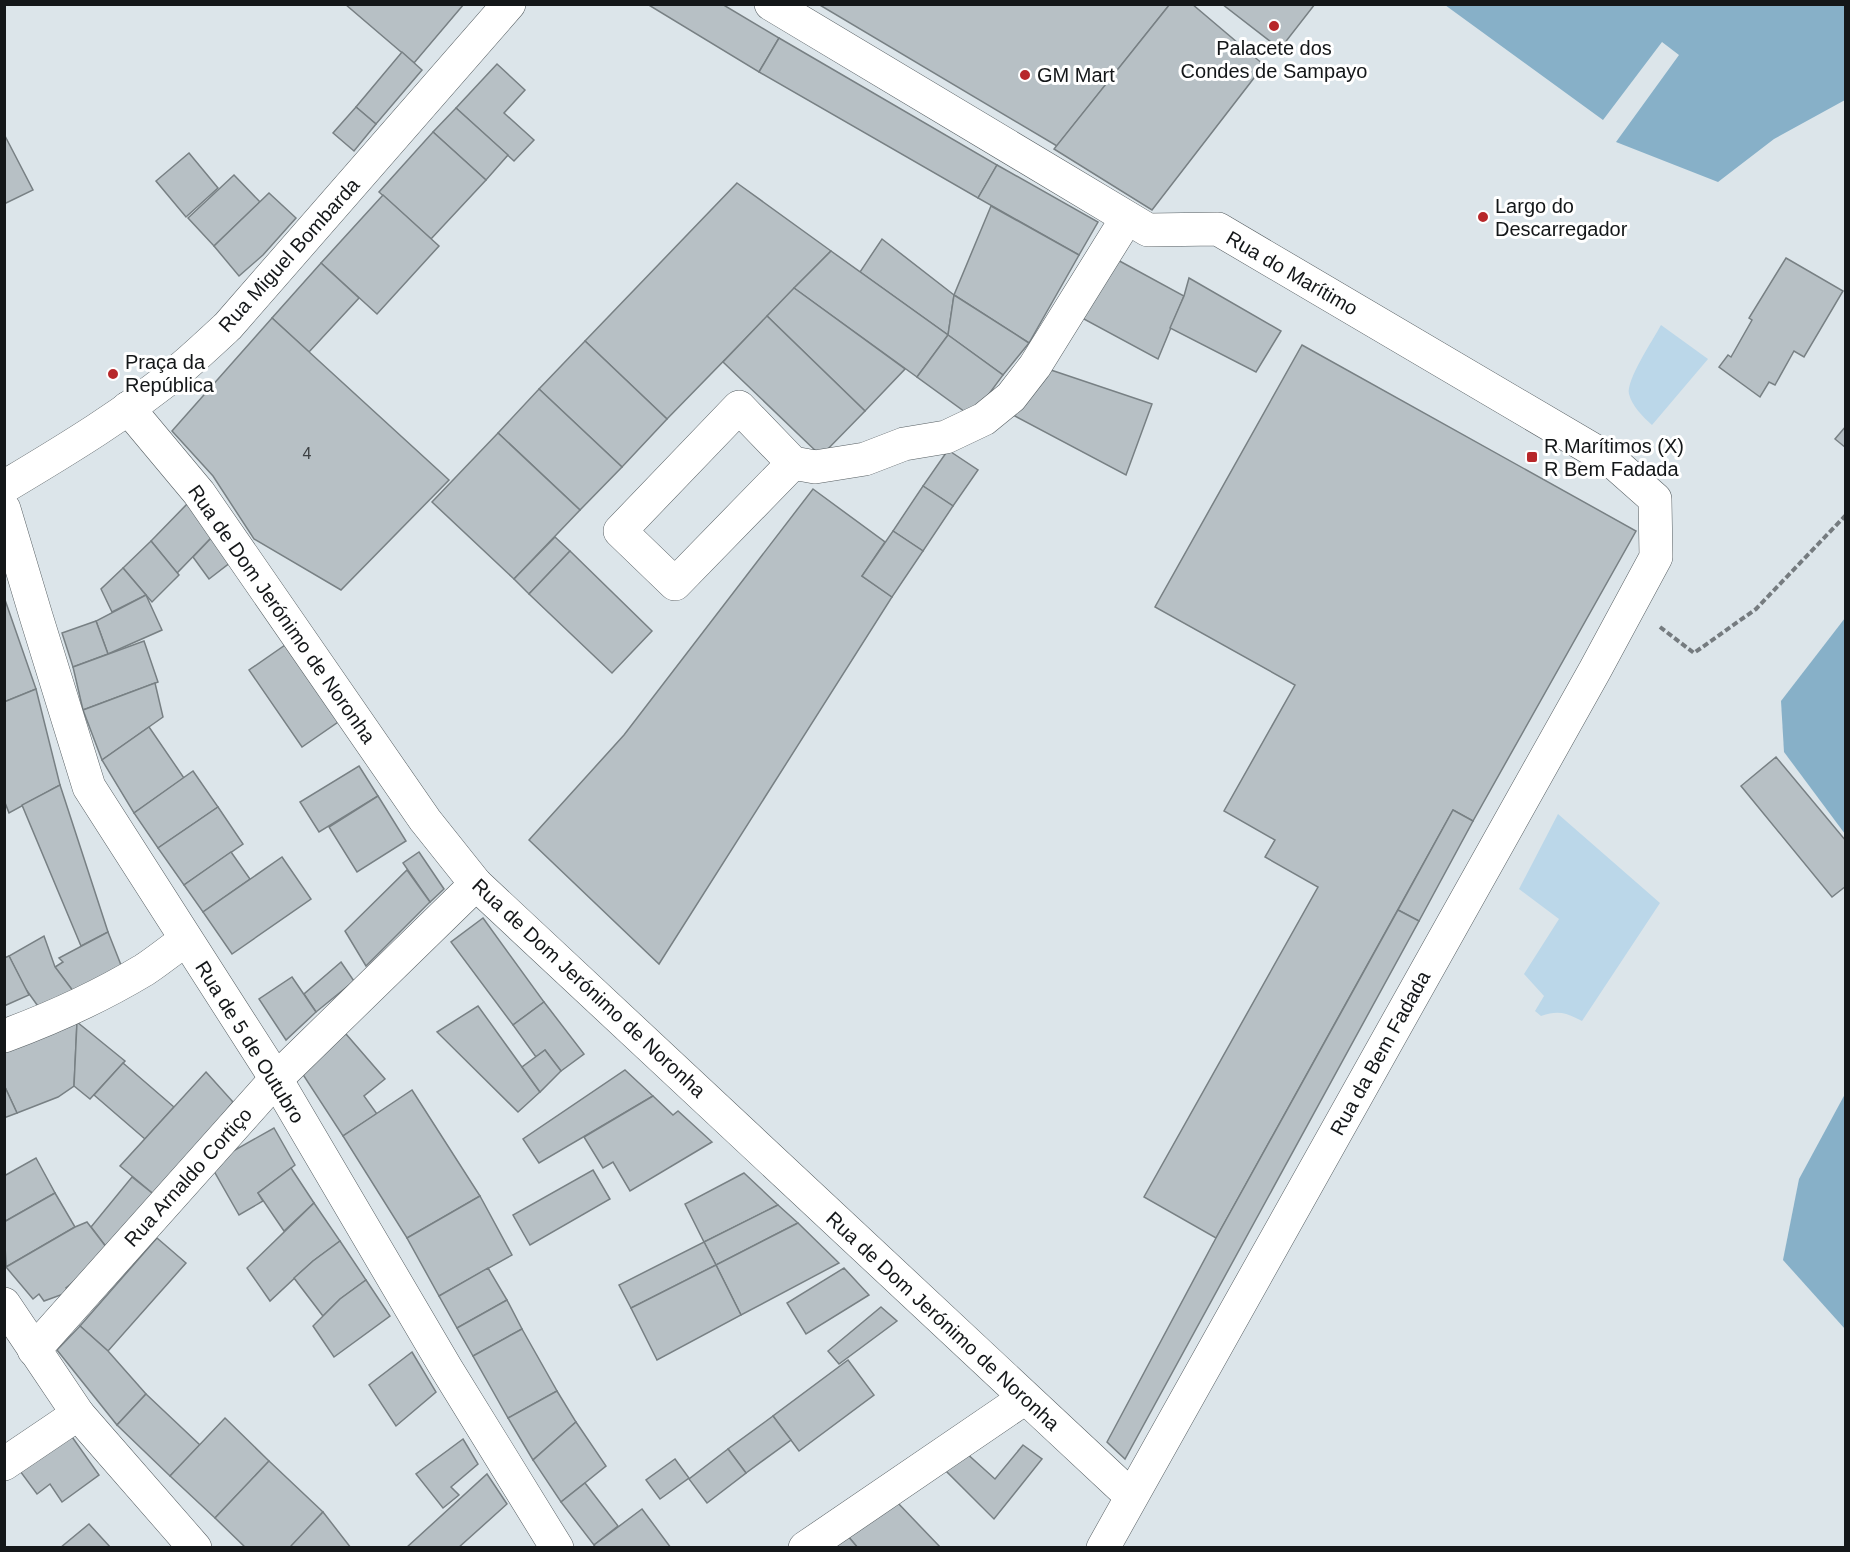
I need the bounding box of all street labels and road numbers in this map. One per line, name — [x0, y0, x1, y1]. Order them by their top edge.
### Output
street label: Rua Miguel Bombarda — [214, 173, 364, 336]
street label: Rua do Marítimo — [1222, 227, 1362, 319]
street label: Rua de Dom Jerónimo de Noronha — [184, 481, 380, 748]
street label: Rua de Dom Jerónimo de Noronha — [468, 874, 711, 1102]
street label: Rua de 5 de Outubro — [191, 957, 309, 1127]
street label: Rua da Bem Fadada — [1326, 966, 1435, 1139]
street label: Rua Arnaldo Cortiço — [120, 1103, 256, 1251]
street label: Rua de Dom Jerónimo de Noronha — [822, 1207, 1065, 1435]

